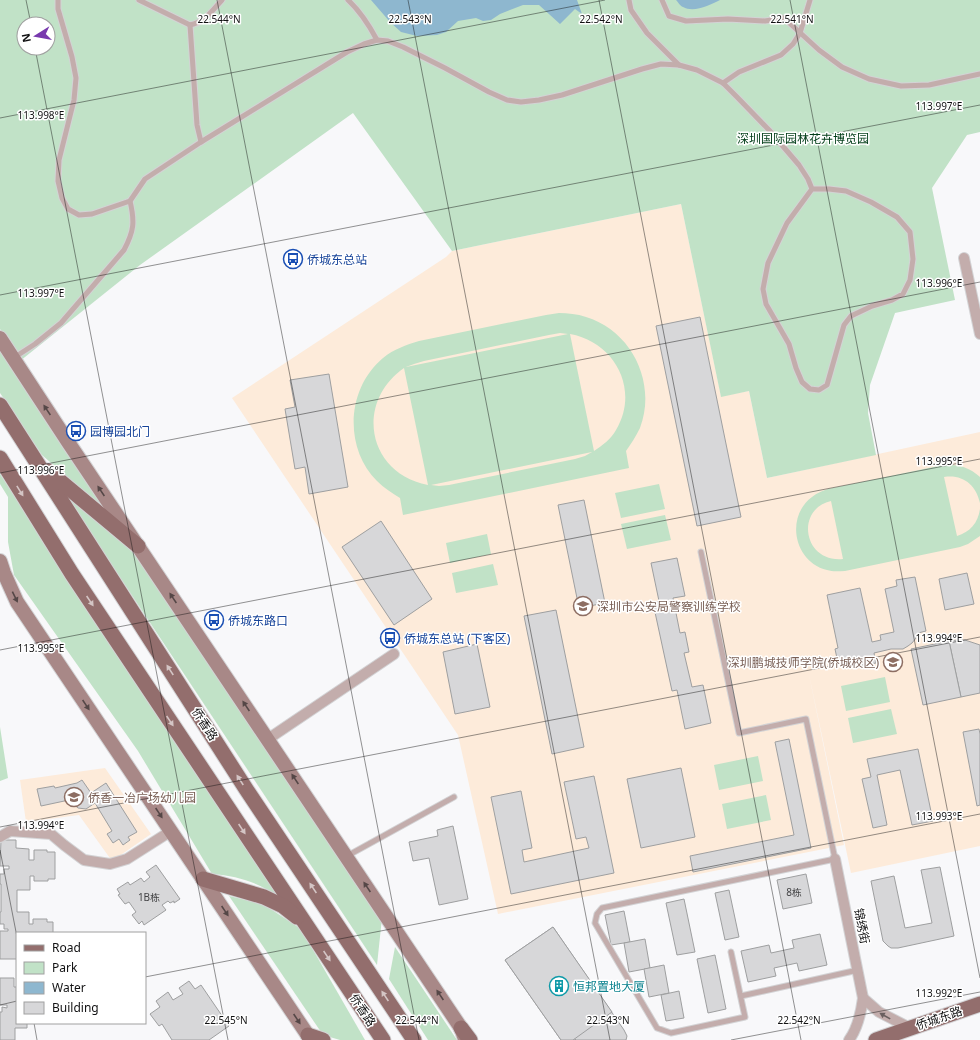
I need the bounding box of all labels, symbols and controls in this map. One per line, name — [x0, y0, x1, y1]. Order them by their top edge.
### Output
text: 22.544°N — [197, 12, 241, 26]
text: 22.543°N — [388, 12, 432, 26]
text: 22.542°N — [579, 12, 623, 26]
text: 22.541°N — [770, 12, 814, 26]
north arrow — [16, 16, 56, 56]
text: N — [17, 32, 34, 44]
text: 113.997°E — [916, 99, 962, 113]
text: 113.998°E — [18, 108, 64, 122]
park label: 深圳国际园林花卉博览园 — [737, 130, 869, 147]
bus stop icon: 侨城东总站 — [282, 248, 304, 270]
place label: 侨城东总站 — [307, 251, 367, 268]
text: 113.996°E — [916, 276, 962, 290]
text: 113.997°E — [18, 286, 64, 300]
one-way arrow — [43, 405, 51, 415]
bus stop icon: 园博园北门 — [65, 420, 87, 442]
place label: 园博园北门 — [90, 423, 150, 440]
text: 113.995°E — [916, 454, 962, 468]
text: 113.996°E — [18, 463, 64, 477]
one-way arrow — [17, 485, 24, 497]
one-way arrow — [97, 485, 105, 496]
one-way arrow — [12, 591, 18, 603]
one-way arrow — [170, 593, 177, 604]
school or university icon: 深圳市公安局警察训练学校 — [572, 595, 594, 617]
one-way arrow — [86, 596, 94, 606]
place label: 深圳市公安局警察训练学校 — [597, 598, 741, 615]
bus stop icon: 侨城东路口 — [203, 609, 225, 631]
place label: 侨城东路口 — [228, 612, 288, 629]
bus stop icon: 侨城东总站 (下客区) — [379, 627, 401, 649]
place label: 侨城东总站 (下客区) — [404, 630, 511, 647]
text: 113.994°E — [916, 631, 962, 645]
text: 113.995°E — [18, 641, 64, 655]
school or university icon: 深圳鹏城技师学院(侨城校区) — [882, 651, 904, 673]
place label: 深圳鹏城技师学院(侨城校区) — [728, 654, 879, 671]
one-way arrow — [167, 664, 174, 676]
one-way arrow — [83, 699, 90, 711]
one-way arrow — [242, 701, 250, 712]
street label: 侨香路 — [188, 704, 222, 744]
one-way arrow — [166, 715, 174, 726]
one-way arrow — [237, 774, 244, 786]
one-way arrow — [291, 774, 299, 785]
school or university icon: 侨香一冶广场幼儿园 — [63, 786, 85, 808]
place label: 侨香一冶广场幼儿园 — [88, 789, 196, 806]
one-way arrow — [155, 808, 163, 818]
text: 113.993°E — [916, 809, 962, 823]
text: 113.994°E — [18, 818, 64, 832]
one-way arrow — [238, 823, 246, 834]
one-way arrow — [309, 882, 316, 894]
one-way arrow — [363, 882, 371, 893]
house number: 8栋 — [786, 885, 802, 899]
house number: 1B栋 — [138, 890, 160, 904]
one-way arrow — [221, 906, 229, 916]
street label: 锦绣街 — [850, 907, 874, 945]
legend — [16, 932, 146, 1024]
text: Road — [52, 939, 81, 956]
one-way arrow — [323, 951, 331, 961]
text: Park — [52, 959, 78, 976]
building icon: 恒邦置地大厦 — [548, 975, 570, 997]
place label: 恒邦置地大厦 — [573, 978, 645, 995]
text: Water — [52, 979, 86, 996]
text: 113.992°E — [916, 986, 962, 1000]
street label: 侨香路 — [346, 990, 380, 1030]
one-way arrow — [436, 990, 444, 1000]
one-way arrow — [381, 991, 389, 1001]
text: Building — [52, 999, 99, 1016]
street label: 侨城东路 — [914, 1002, 964, 1034]
one-way arrow — [879, 1012, 891, 1019]
text: 22.545°N — [204, 1013, 248, 1027]
text: 22.544°N — [395, 1013, 439, 1027]
text: 22.543°N — [586, 1013, 630, 1027]
text: 22.542°N — [777, 1013, 821, 1027]
one-way arrow — [293, 1014, 301, 1024]

